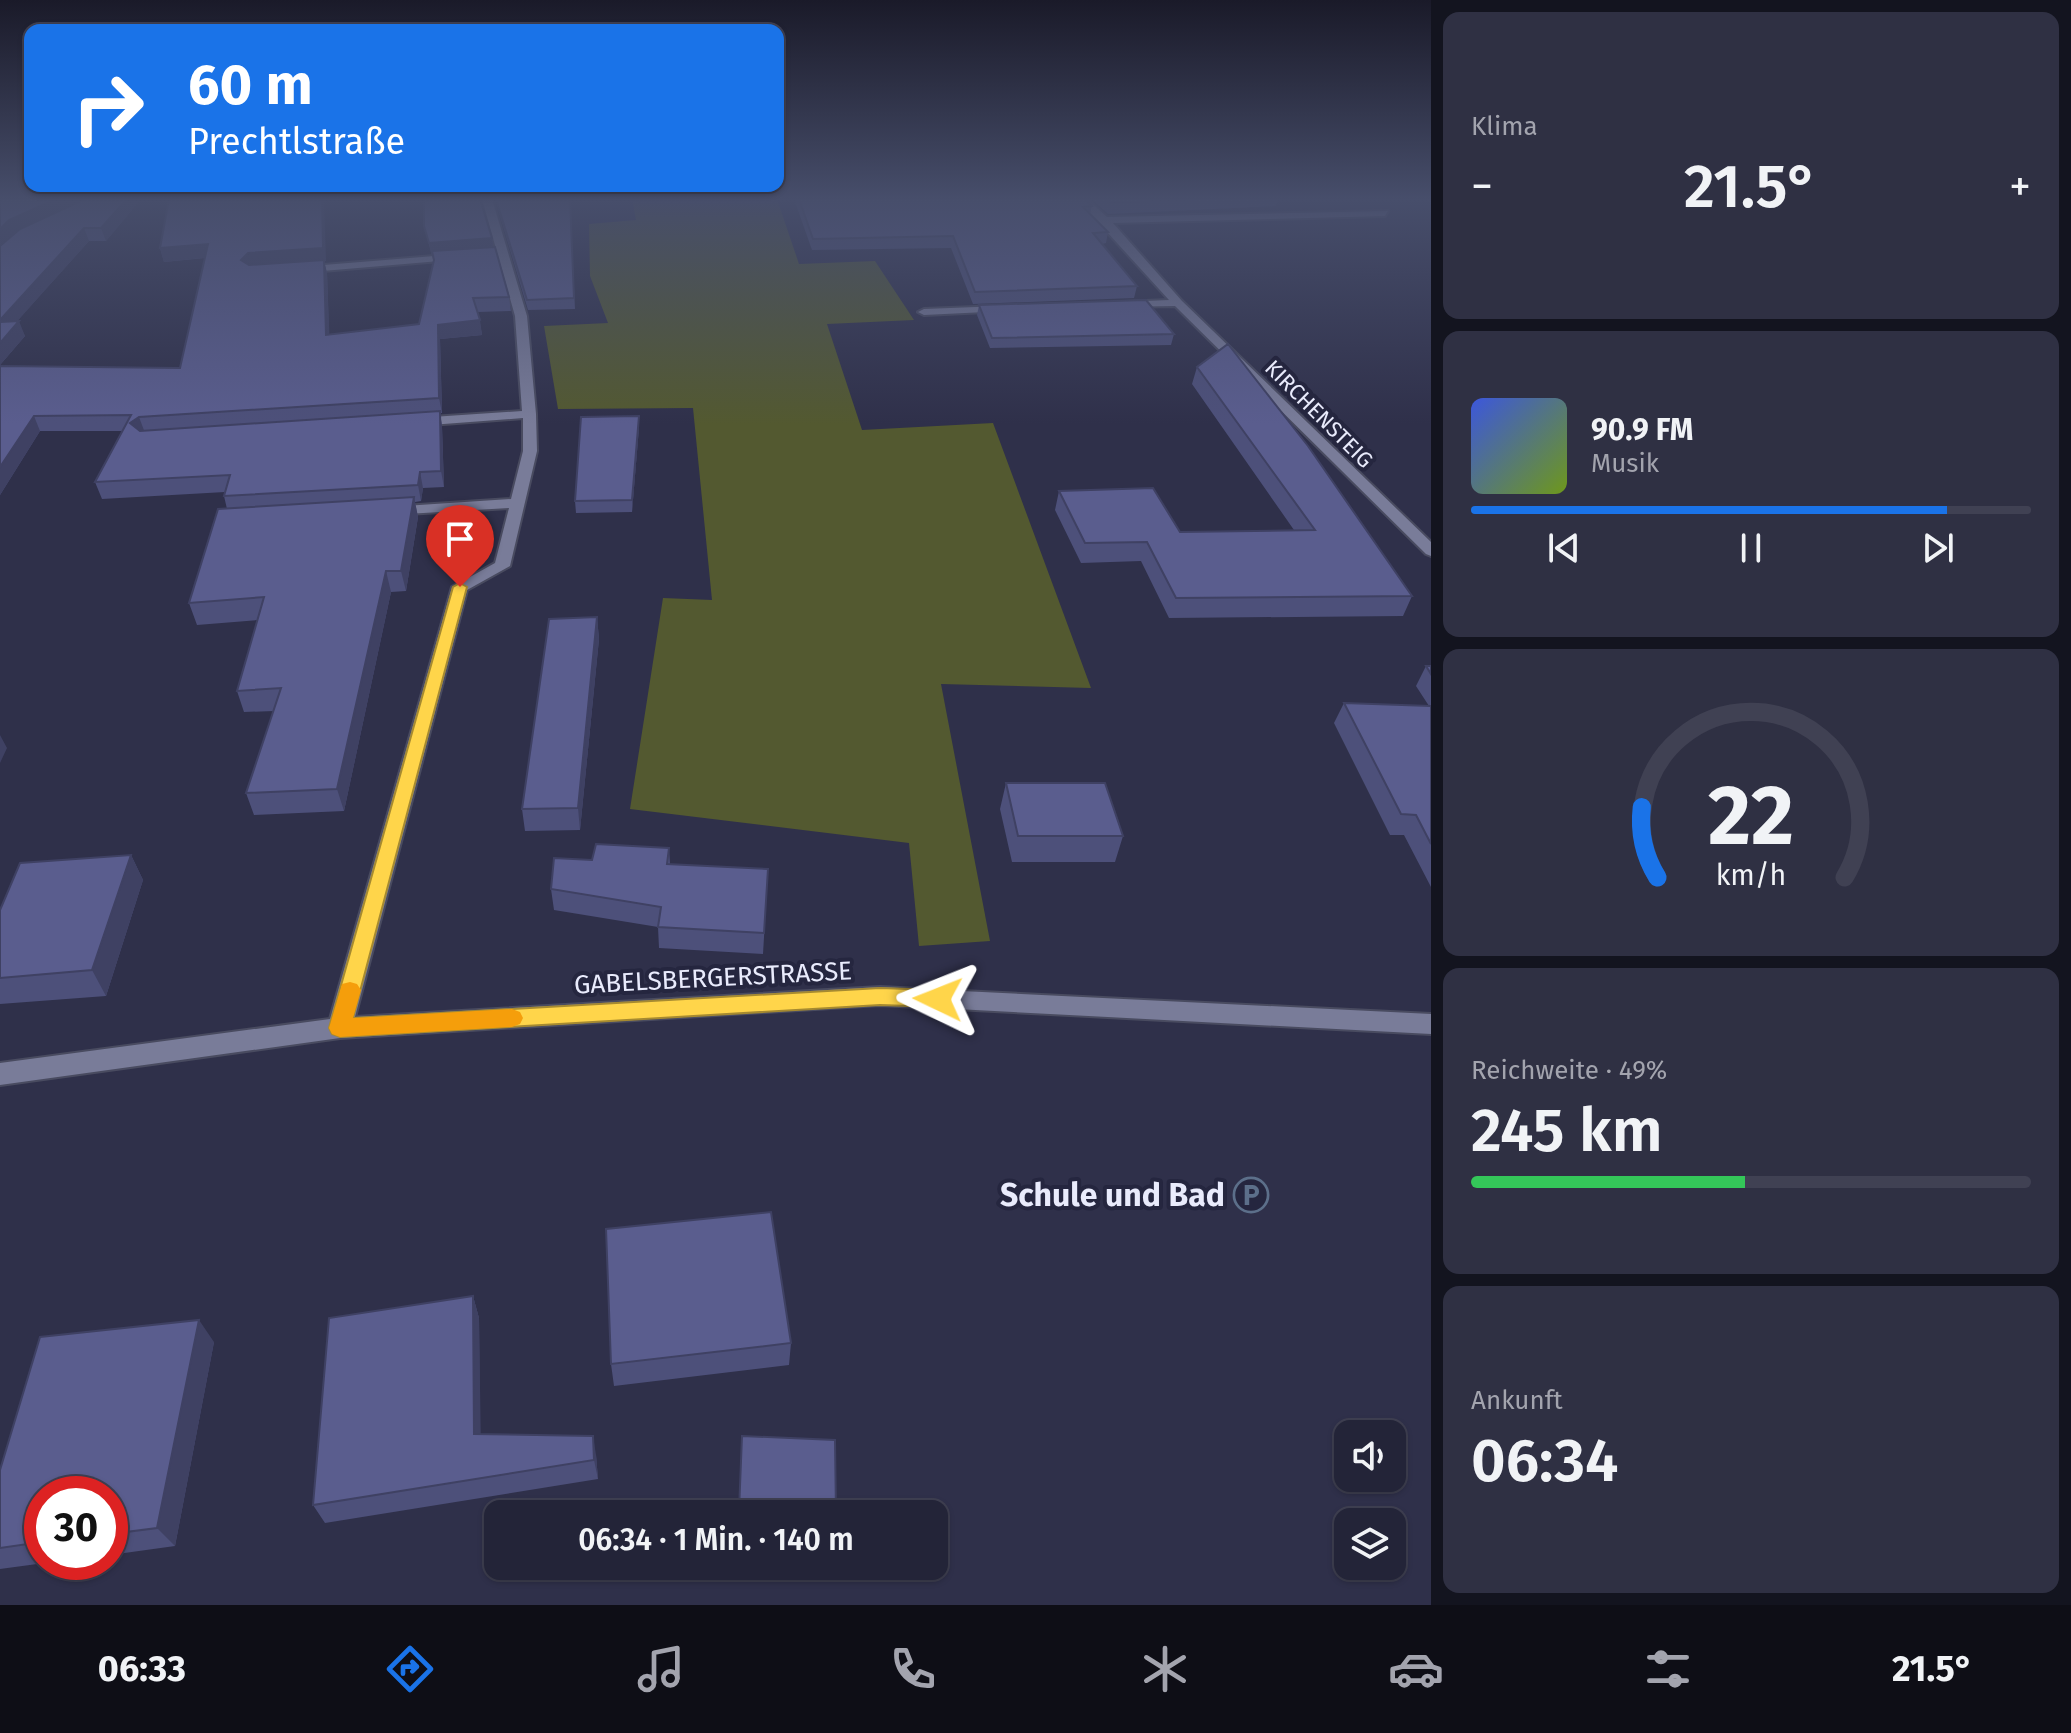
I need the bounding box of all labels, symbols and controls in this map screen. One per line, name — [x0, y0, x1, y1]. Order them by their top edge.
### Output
text: 60 m — [188, 52, 313, 119]
icon: right — [56, 56, 160, 160]
text: Klima — [1471, 111, 1538, 142]
text: Prechtlstraße — [188, 120, 405, 164]
text: 21.5° — [1684, 151, 1818, 223]
text: − — [1471, 160, 1493, 213]
text: + — [2009, 160, 2031, 213]
street label: KIRCHENSTEIG — [1259, 354, 1379, 474]
text: 90.9 FM — [1591, 412, 1693, 448]
text: Musik — [1591, 448, 1659, 479]
pin — [426, 505, 494, 587]
icon: arrive — [438, 517, 482, 561]
icon: previous — [1542, 526, 1586, 570]
icon: pause — [1729, 526, 1773, 570]
icon: next — [1916, 526, 1960, 570]
text: 22 — [1708, 766, 1794, 866]
text: km/h — [1716, 859, 1786, 894]
street label: GABELSBERGERSTRASSE — [573, 955, 853, 1001]
position arrow — [896, 957, 980, 1041]
text: Reichweite · 49% — [1471, 1055, 1667, 1086]
text: 245 km — [1471, 1095, 1663, 1167]
place label: Schule und Bad — [1000, 1176, 1225, 1214]
parking icon: Schule und Bad — [1232, 1176, 1270, 1214]
text: Ankunft — [1471, 1385, 1563, 1416]
map controls — [1334, 1420, 1406, 1580]
button: sound — [1334, 1420, 1406, 1492]
text: 06:34 — [1471, 1425, 1618, 1497]
speed limit sign: 30 — [24, 1476, 128, 1580]
button: layers — [1334, 1508, 1406, 1580]
text: 06:34 · 1 Min. · 140 m — [578, 1522, 854, 1558]
icon: directions — [382, 1641, 438, 1697]
icon: music — [633, 1641, 689, 1697]
icon: phone — [885, 1641, 941, 1697]
icon: climate — [1137, 1641, 1193, 1697]
icon: car — [1388, 1641, 1444, 1697]
icon: filters — [1640, 1641, 1696, 1697]
text: 06:33 — [98, 1647, 186, 1691]
text: 21.5° — [1892, 1647, 1973, 1691]

